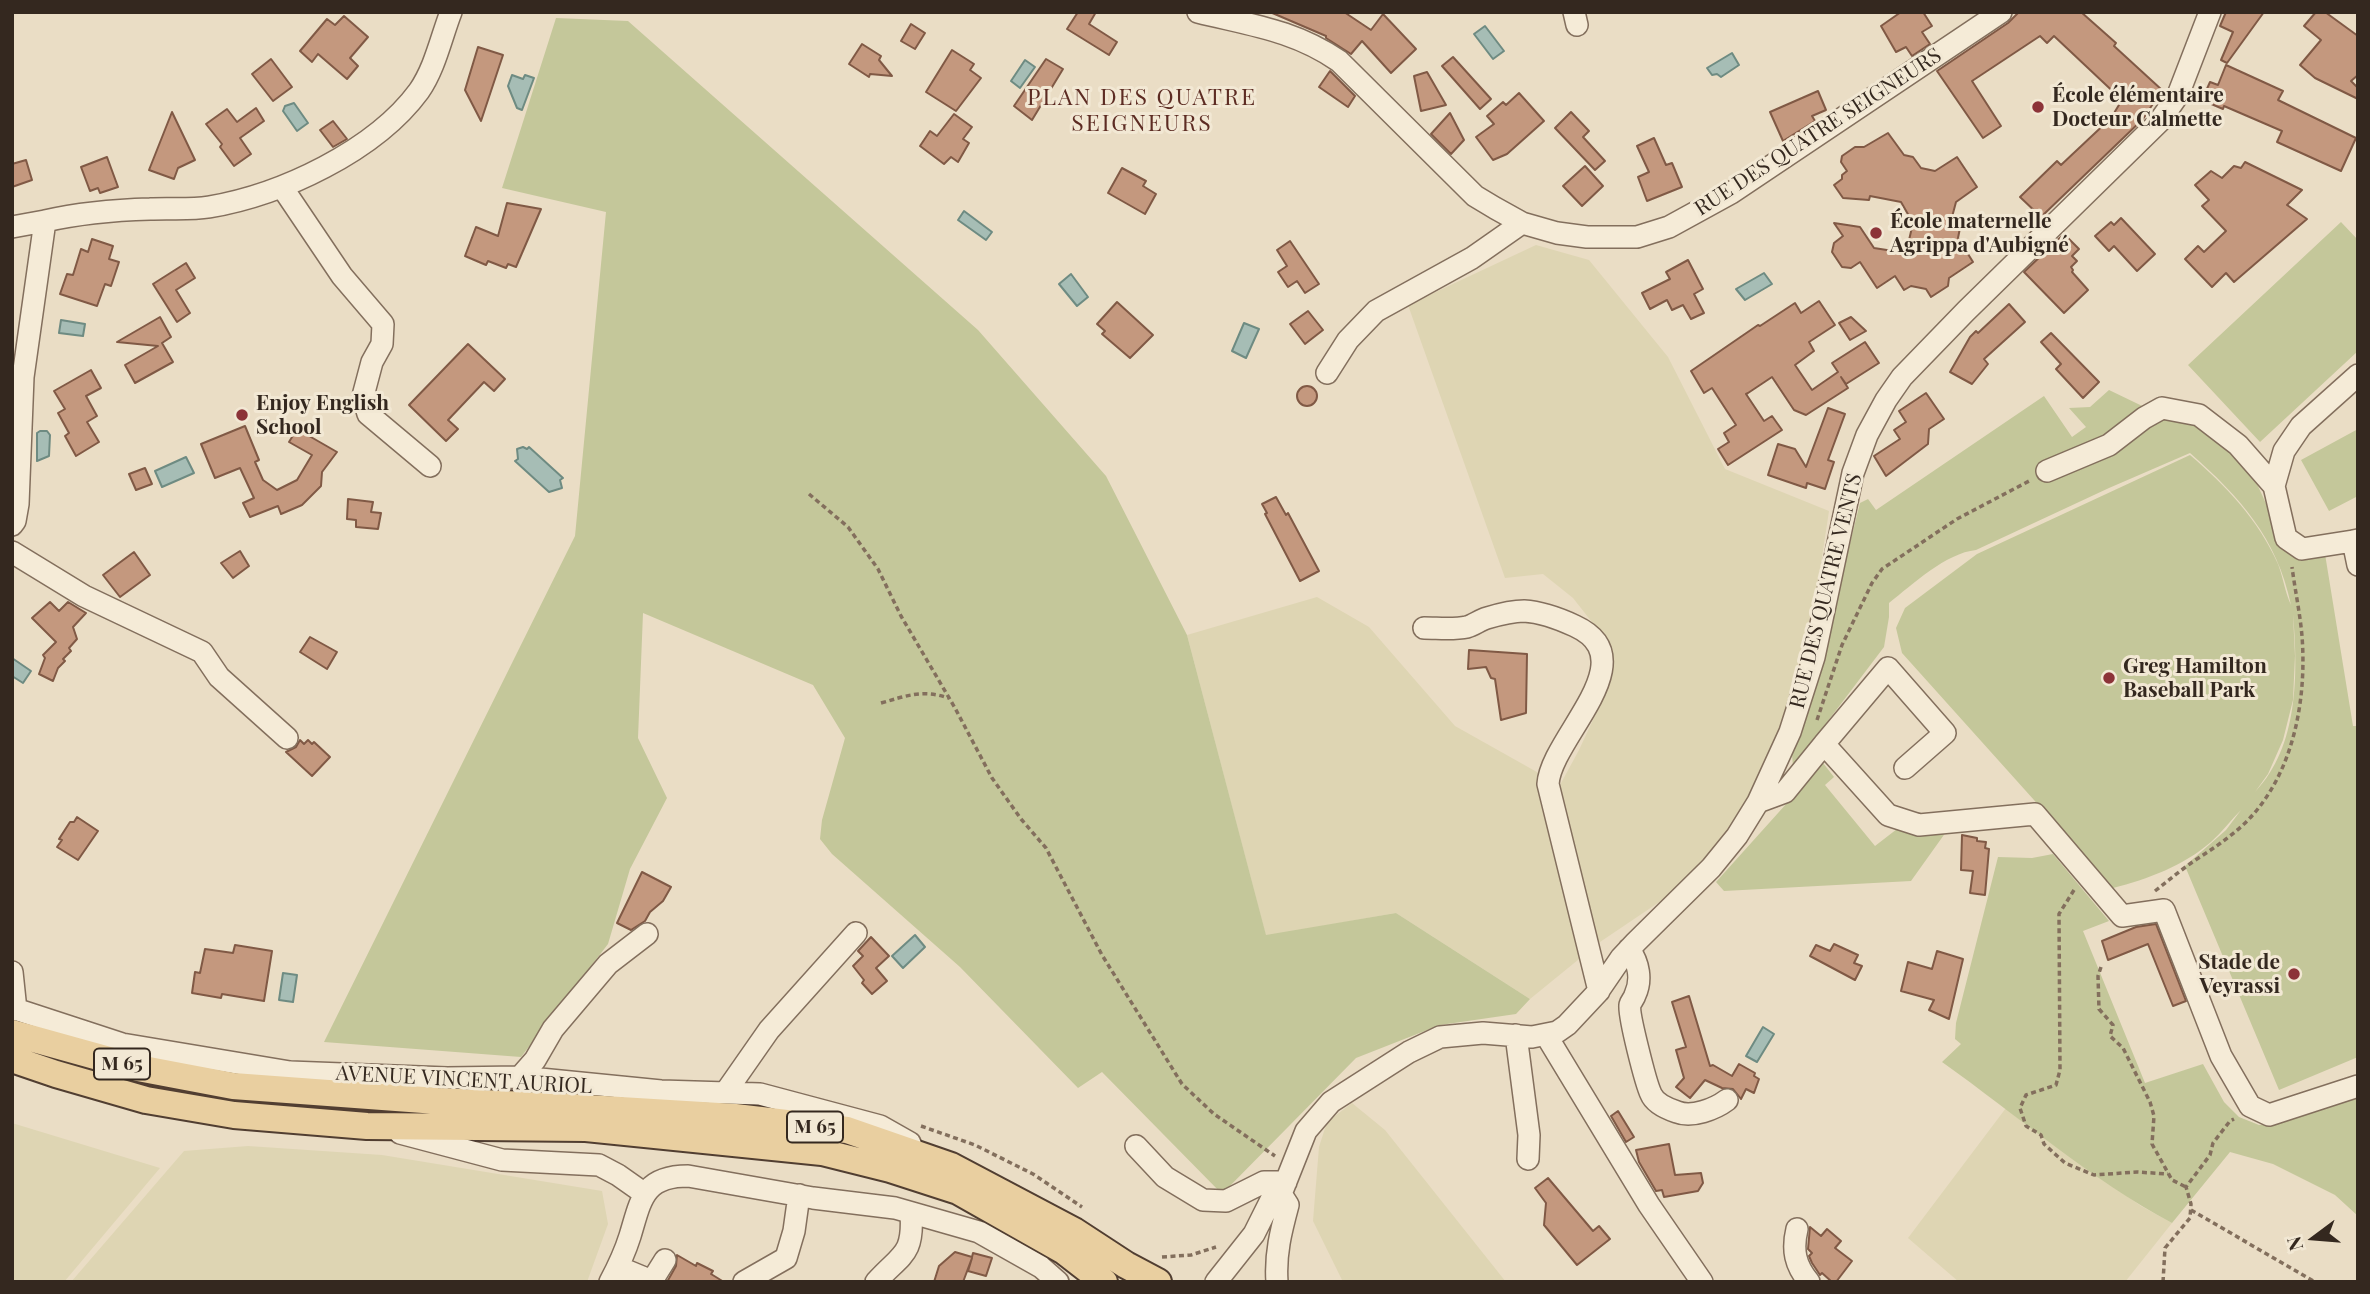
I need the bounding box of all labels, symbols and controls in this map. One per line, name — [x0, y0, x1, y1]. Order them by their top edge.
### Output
street label: RUE DES QUATRE SEIGNEURS — [1690, 43, 1946, 221]
place label: École élémentaire Docteur Calmette — [2052, 82, 2224, 132]
district label: PLAN DES QUATRE SEIGNEURS — [1029, 84, 1255, 138]
marker: École élémentaire Docteur Calmette — [2030, 99, 2046, 115]
place label: École maternelle Agrippa d'Aubigné — [1890, 208, 2069, 258]
marker: École maternelle Agrippa d'Aubigné — [1868, 225, 1884, 241]
place label: Enjoy English School — [256, 390, 389, 440]
marker: Enjoy English School — [234, 407, 250, 423]
street label: RUE DES QUATRE VENTS — [1785, 471, 1867, 711]
place label: Greg Hamilton Baseball Park — [2123, 653, 2267, 703]
marker: Greg Hamilton Baseball Park — [2101, 670, 2117, 686]
place label: Stade de Veyrassi — [2198, 949, 2280, 999]
marker: Stade de Veyrassi — [2286, 966, 2302, 982]
road number: M 65 — [94, 1048, 150, 1080]
street label: AVENUE VINCENT AURIOL — [335, 1061, 593, 1099]
road number: M 65 — [787, 1112, 843, 1142]
north arrow — [2279, 1203, 2349, 1273]
text: N — [2279, 1234, 2308, 1254]

